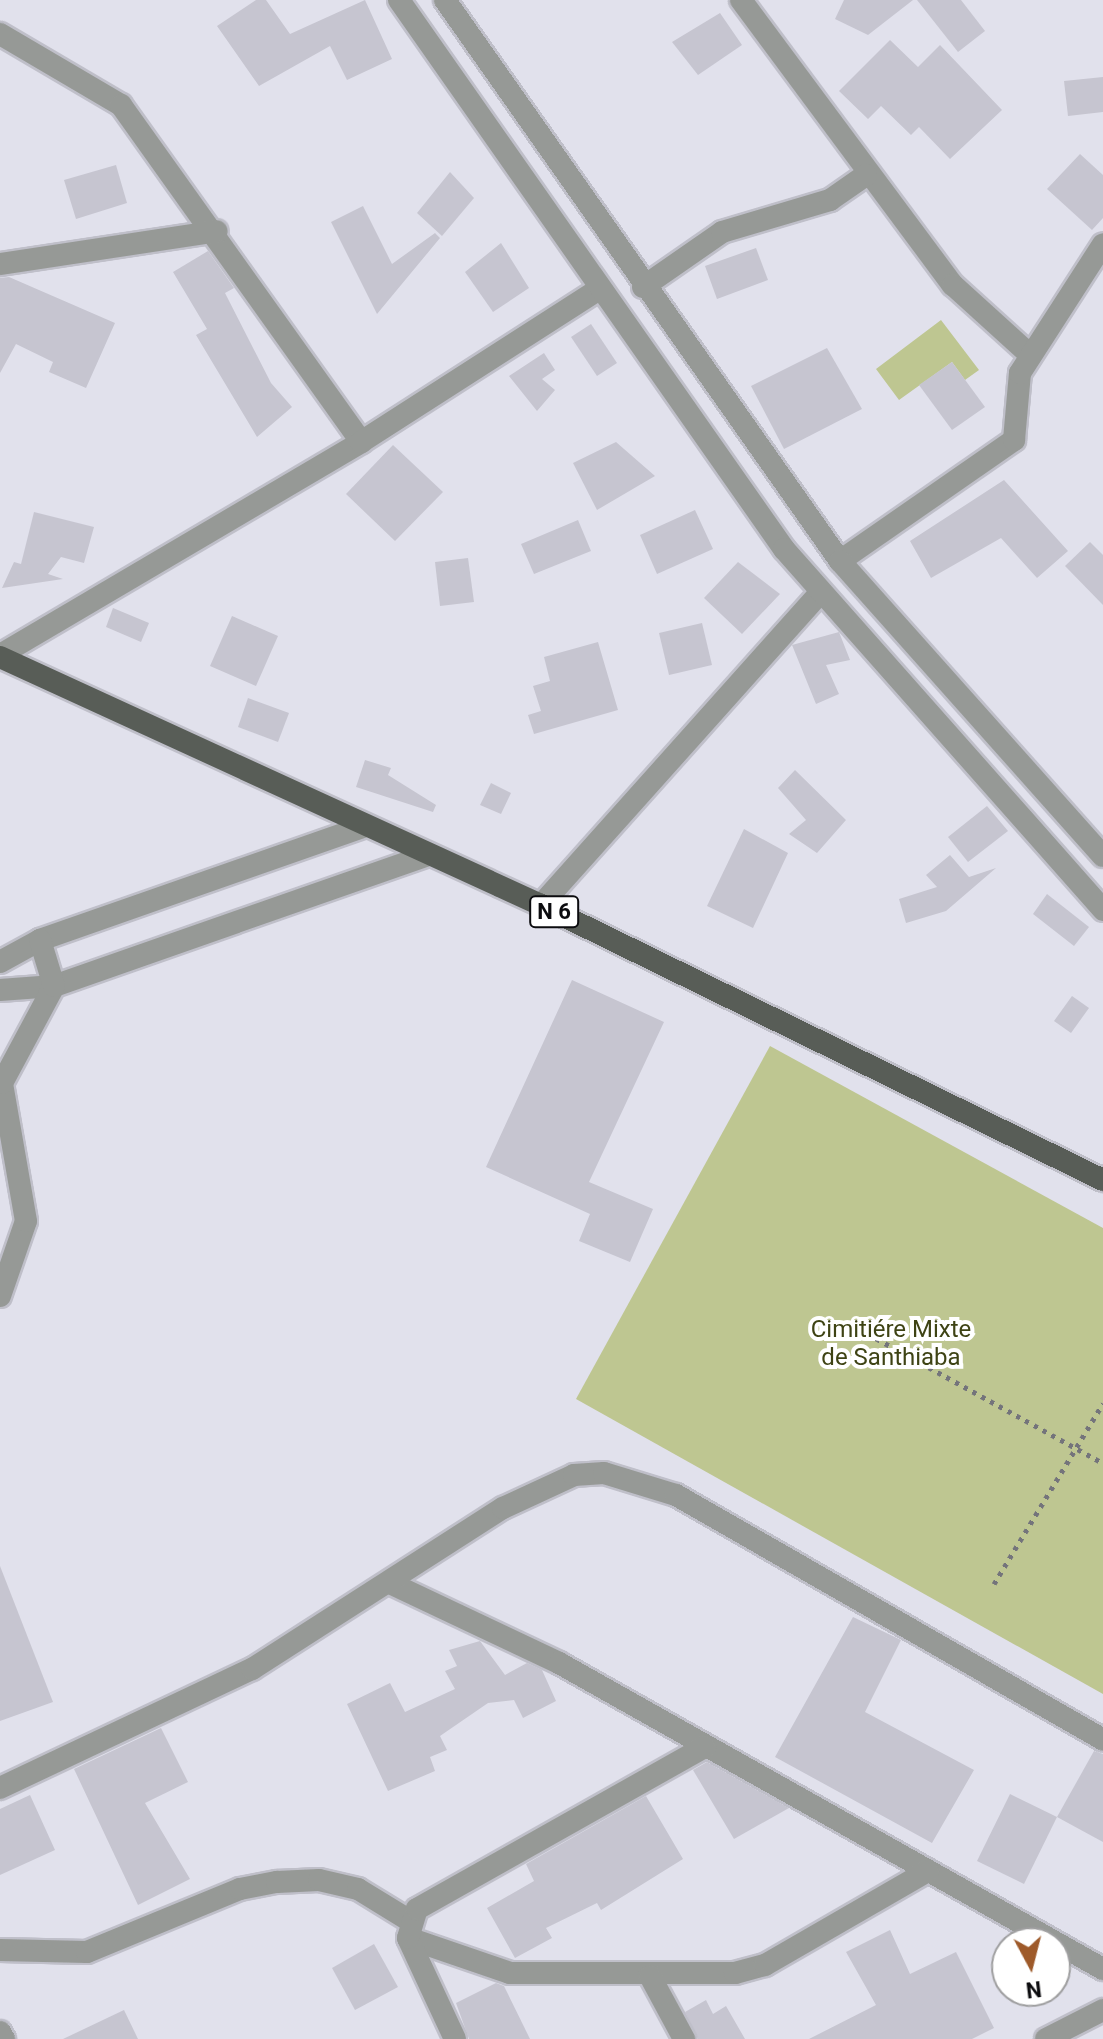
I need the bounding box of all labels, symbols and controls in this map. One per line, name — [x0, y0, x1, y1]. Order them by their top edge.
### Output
road number: N 6 — [528, 894, 580, 930]
park label: Cimitiére Mixte de Santhiaba — [811, 1316, 971, 1372]
north arrow — [991, 1927, 1071, 2007]
text: N — [1025, 1976, 1043, 2003]

